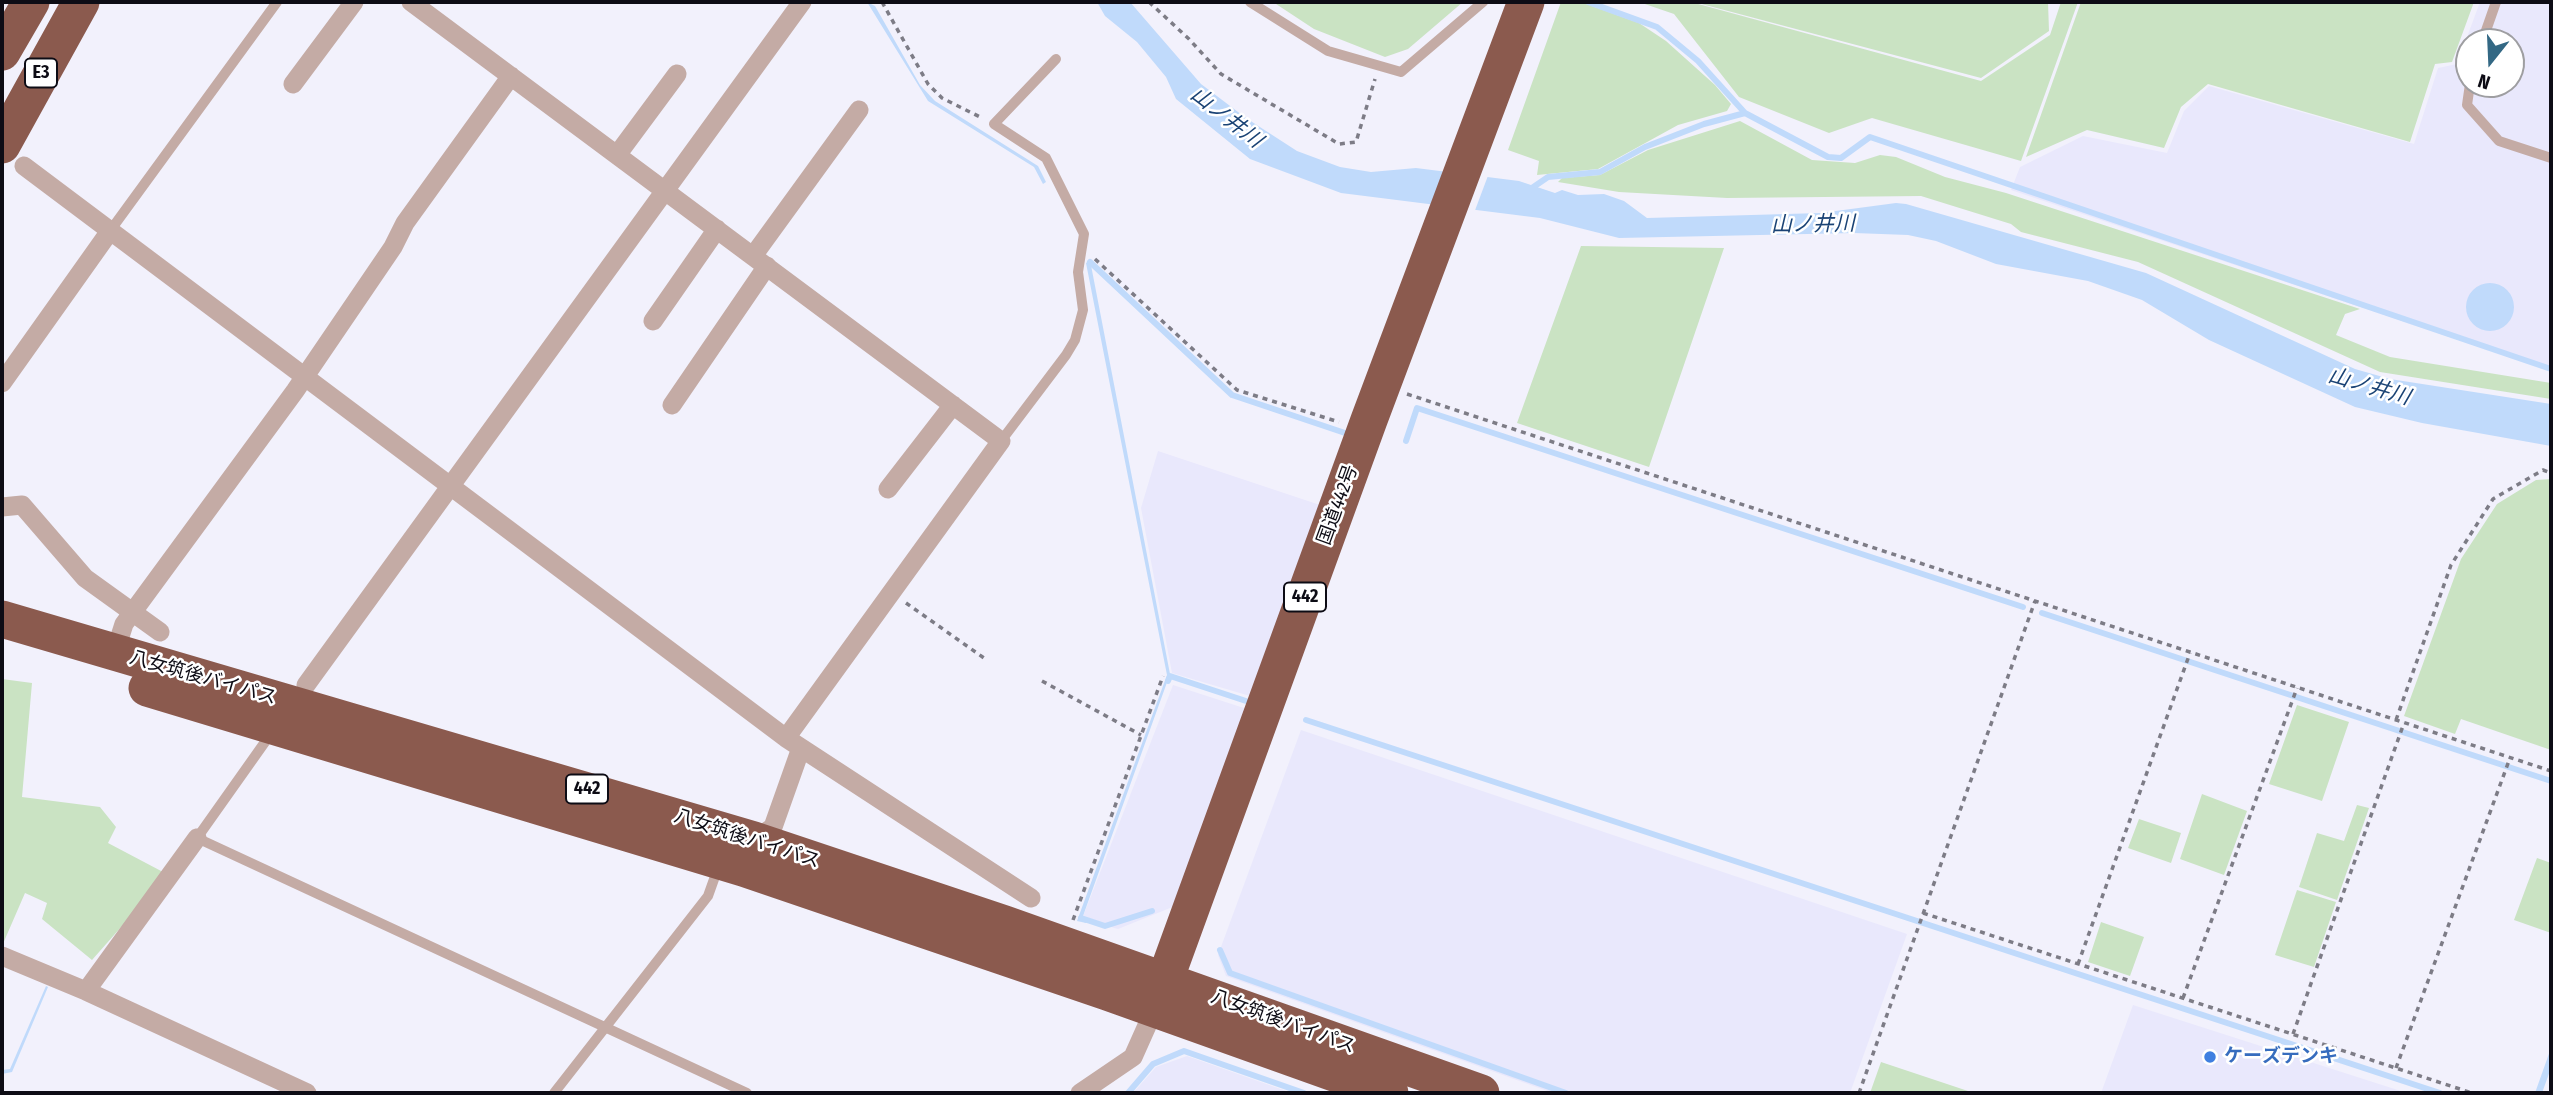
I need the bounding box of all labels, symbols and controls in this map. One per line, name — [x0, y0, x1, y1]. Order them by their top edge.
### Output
north arrow — [2455, 28, 2525, 98]
road number: E3 — [25, 58, 57, 88]
text: N — [2475, 69, 2493, 94]
water label: 山ノ井川 — [1185, 82, 1267, 154]
water label: 山ノ井川 — [1771, 212, 1855, 238]
water label: 山ノ井川 — [2325, 363, 2413, 411]
street label: 国道442号 — [1313, 462, 1363, 548]
road number: 442 — [1284, 582, 1326, 612]
street label: 八女筑後バイパス — [127, 646, 279, 710]
road number: 442 — [566, 774, 608, 804]
street label: 八女筑後バイパス — [671, 805, 823, 873]
street label: 八女筑後バイパス — [1208, 985, 1358, 1059]
place label: ケーズデンキ — [2224, 1046, 2338, 1068]
marker: ケーズデンキ — [2202, 1049, 2218, 1065]

